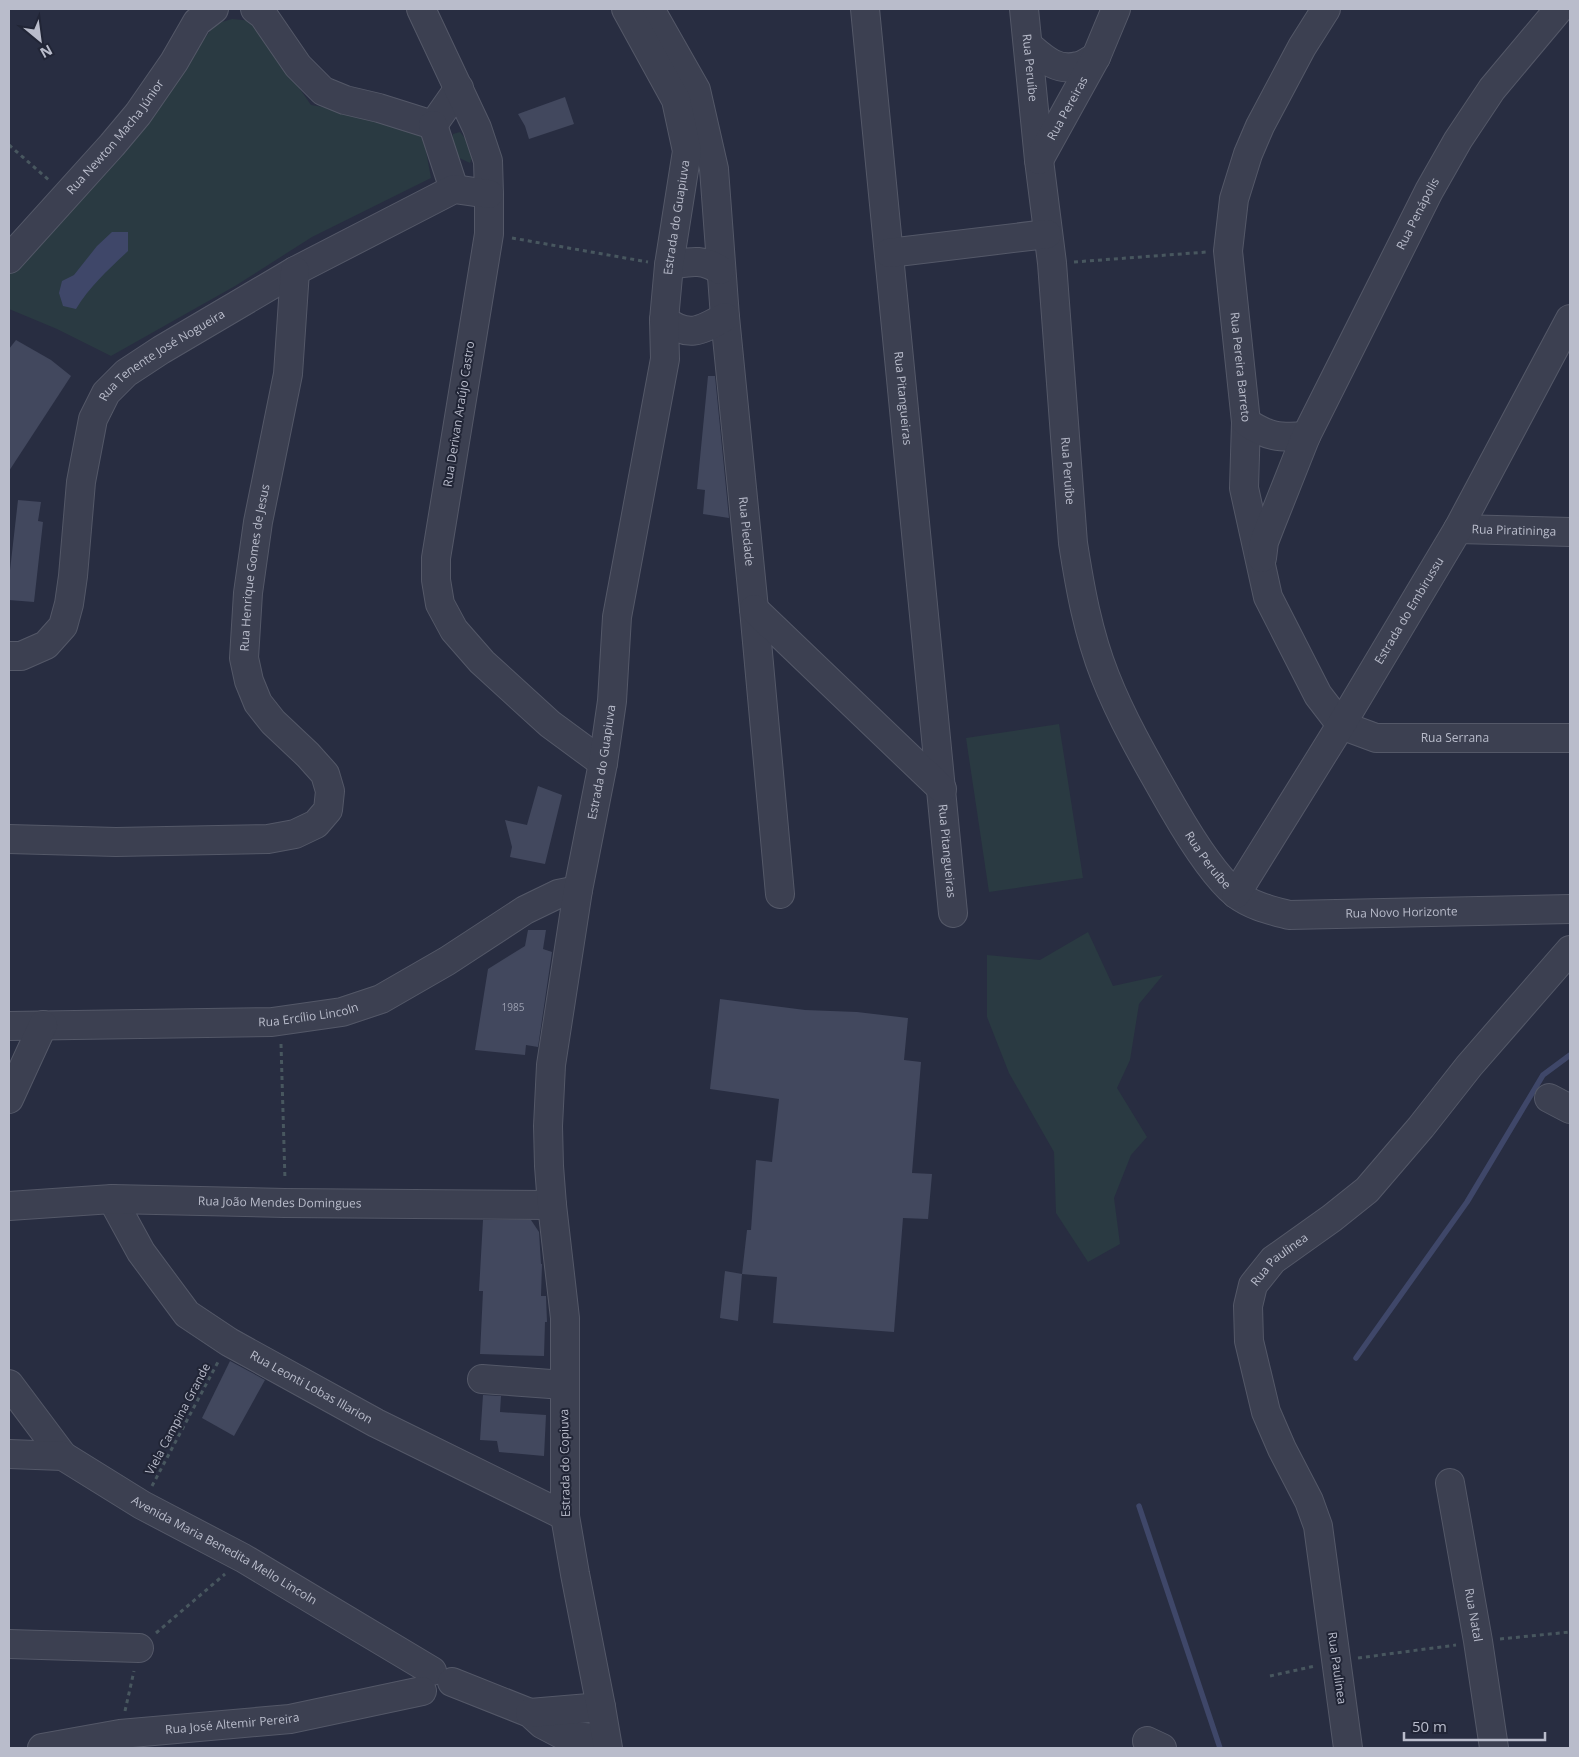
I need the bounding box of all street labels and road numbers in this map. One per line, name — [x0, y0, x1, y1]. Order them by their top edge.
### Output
street label: Rua Peruíbe — [1019, 33, 1042, 103]
street label: Rua Pereiras — [1043, 73, 1092, 143]
street label: Rua Newton Macha Júnior — [62, 76, 168, 198]
street label: Estrada do Guapiuva — [659, 159, 693, 276]
street label: Rua Penápolis — [1392, 174, 1443, 252]
street label: Rua Tenente José Nogueira — [94, 305, 228, 404]
street label: Rua Pereira Barreto — [1226, 311, 1255, 423]
street label: Rua Derivan Araújo Castro — [439, 340, 478, 488]
street label: Rua Pitangueiras — [890, 350, 916, 446]
street label: Rua Peruíbe — [1057, 436, 1079, 506]
street label: Rua Henrique Gomes de Jesus — [235, 482, 274, 652]
street label: Rua Piedade — [735, 496, 759, 567]
street label: Rua Piratininga — [1471, 520, 1557, 540]
street label: Estrada do Embirussu — [1370, 554, 1447, 667]
street label: Estrada do Guapiuva — [583, 704, 619, 821]
street label: Rua Serrana — [1421, 729, 1489, 746]
street label: Rua Pitangueiras — [934, 803, 961, 899]
street label: Rua Peruíbe — [1181, 828, 1235, 893]
street label: Rua Novo Horizonte — [1345, 902, 1458, 922]
street label: Rua Ercílio Lincoln — [258, 998, 361, 1030]
street label: Rua João Mendes Domingues — [198, 1192, 362, 1212]
street label: Rua Paulinea — [1246, 1229, 1311, 1290]
street label: Rua Leonti Lobas Illarion — [247, 1346, 376, 1428]
street label: Viela Campina Grande — [141, 1360, 214, 1478]
street label: Estrada do Copiuva — [555, 1409, 574, 1517]
street label: Avenida Maria Benedita Mello Lincoln — [128, 1492, 321, 1608]
street label: Rua Natal — [1461, 1587, 1487, 1643]
street label: Rua Paulinea — [1324, 1631, 1351, 1705]
street label: Rua José Altemir Pereira — [164, 1708, 301, 1738]

